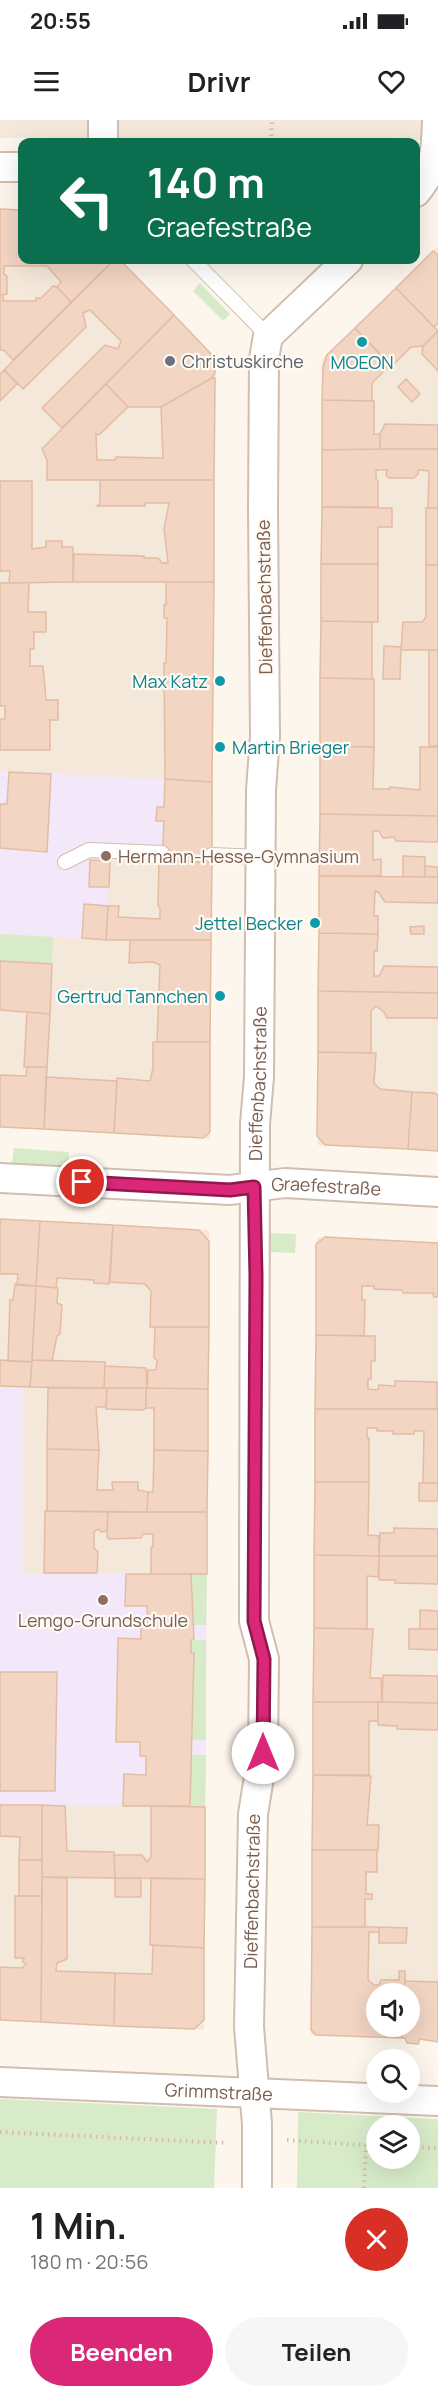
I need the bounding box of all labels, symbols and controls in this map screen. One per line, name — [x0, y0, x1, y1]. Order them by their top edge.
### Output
text: 20:55 — [30, 6, 91, 36]
text: Drivr — [188, 63, 250, 100]
icon: menu — [30, 65, 63, 98]
icon: heart — [375, 65, 408, 98]
text: 140 m — [147, 153, 265, 211]
icon: left — [48, 162, 126, 240]
text: Graefestraße — [147, 208, 312, 245]
marker: MOEON — [355, 335, 369, 349]
place label: Christuskirche — [182, 349, 304, 373]
place label: MOEON — [330, 350, 394, 374]
marker: Christuskirche — [163, 354, 177, 368]
street label: Dieffenbachstraße — [251, 519, 277, 675]
place label: Max Katz — [132, 669, 208, 693]
marker: Max Katz — [213, 674, 227, 688]
place label: Martin Brieger — [232, 735, 350, 759]
marker: Martin Brieger — [213, 740, 227, 754]
place label: Hermann-Hesse-Gymnasium — [118, 844, 359, 868]
marker: Hermann-Hesse-Gymnasium — [99, 849, 113, 863]
place label: Jettel Becker — [195, 911, 304, 935]
marker: Jettel Becker — [308, 916, 322, 930]
place label: Gertrud Tannchen — [57, 984, 208, 1008]
marker: Gertrud Tannchen — [213, 989, 227, 1003]
street label: Dieffenbachstraße — [243, 1006, 271, 1161]
pin — [56, 1156, 107, 1207]
icon: arrive — [65, 1165, 98, 1198]
street label: Graefestraße — [270, 1171, 382, 1201]
marker: Lemgo-Grundschule — [96, 1593, 110, 1607]
place label: Lemgo-Grundschule — [18, 1608, 188, 1632]
position arrow — [231, 1721, 295, 1785]
street label: Dieffenbachstraße — [238, 1814, 265, 1969]
map controls — [366, 1983, 420, 2169]
button: sound — [366, 1983, 420, 2037]
button: search — [366, 2049, 420, 2103]
street label: Grimmstraße — [164, 2077, 273, 2106]
button: layers — [366, 2115, 420, 2169]
text: 1 Min. — [30, 2201, 127, 2250]
button: close — [345, 2208, 408, 2271]
text: 180 m · 20:56 — [30, 2248, 149, 2275]
button: Beenden — [30, 2317, 213, 2386]
button: Teilen — [225, 2317, 408, 2386]

